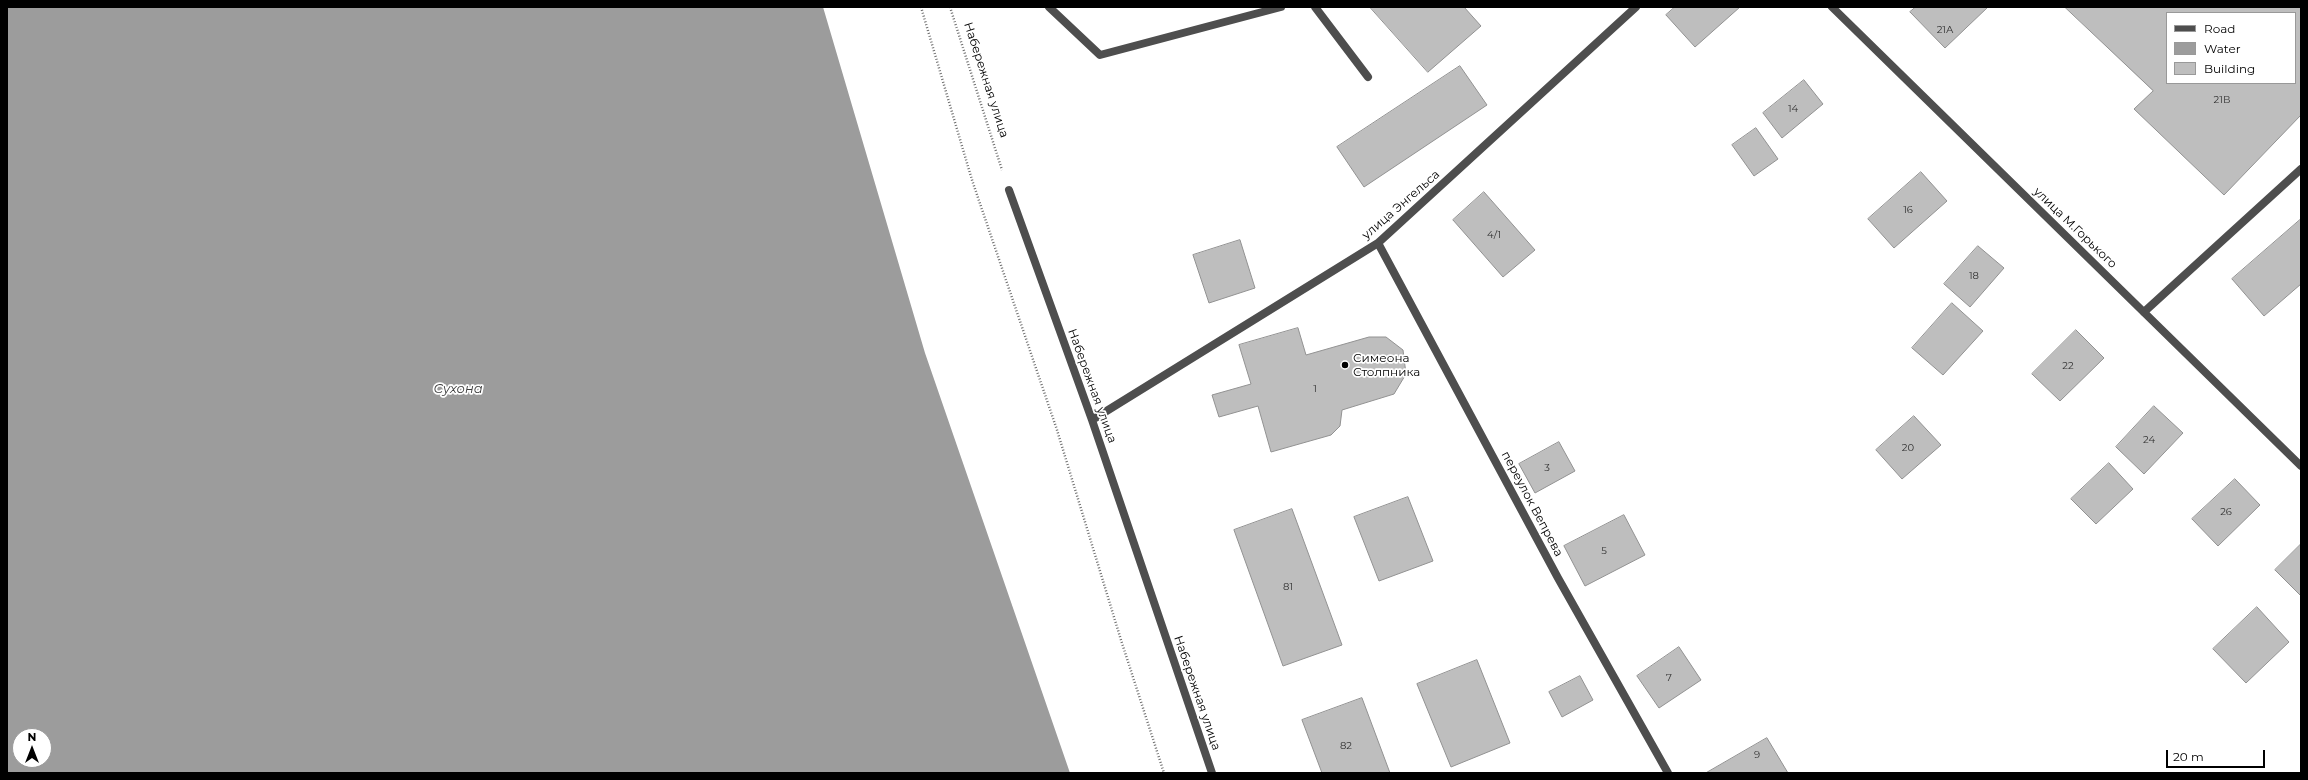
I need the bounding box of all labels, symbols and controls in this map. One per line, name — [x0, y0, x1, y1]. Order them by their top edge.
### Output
legend — [2166, 12, 2296, 84]
street label: Набережная улица — [961, 20, 1011, 140]
text: Road — [2204, 21, 2235, 36]
house number: 21А — [1937, 24, 1953, 36]
text: Water — [2204, 41, 2240, 56]
text: Building — [2204, 61, 2255, 76]
house number: 21В — [2214, 94, 2230, 106]
house number: 14 — [1788, 103, 1798, 115]
street label: улица Энгельса — [1359, 167, 1443, 243]
street label: улица М.Горького — [2030, 185, 2120, 271]
house number: 16 — [1903, 204, 1913, 216]
house number: 4/1 — [1487, 229, 1501, 241]
house number: 18 — [1969, 270, 1979, 282]
street label: Набережная улица — [1065, 327, 1119, 445]
place label: Симеона Столпника — [1353, 351, 1420, 379]
marker: Симеона Столпника — [1340, 360, 1350, 370]
house number: 22 — [2062, 360, 2074, 372]
water label: Сухона — [433, 381, 483, 397]
house number: 1 — [1313, 383, 1317, 395]
house number: 24 — [2143, 434, 2155, 446]
house number: 20 — [1902, 442, 1914, 454]
street label: переулок Вепрева — [1498, 449, 1566, 559]
house number: 3 — [1544, 462, 1550, 474]
house number: 26 — [2220, 506, 2232, 518]
house number: 5 — [1601, 545, 1607, 557]
house number: 81 — [1283, 581, 1293, 593]
street label: Набережная улица — [1171, 634, 1223, 752]
house number: 7 — [1666, 672, 1672, 684]
north arrow — [12, 728, 52, 768]
text: N — [28, 730, 36, 744]
house number: 82 — [1340, 740, 1352, 752]
scale bar — [2168, 742, 2267, 768]
house number: 9 — [1754, 749, 1760, 761]
text: 20 m — [2173, 749, 2204, 764]

